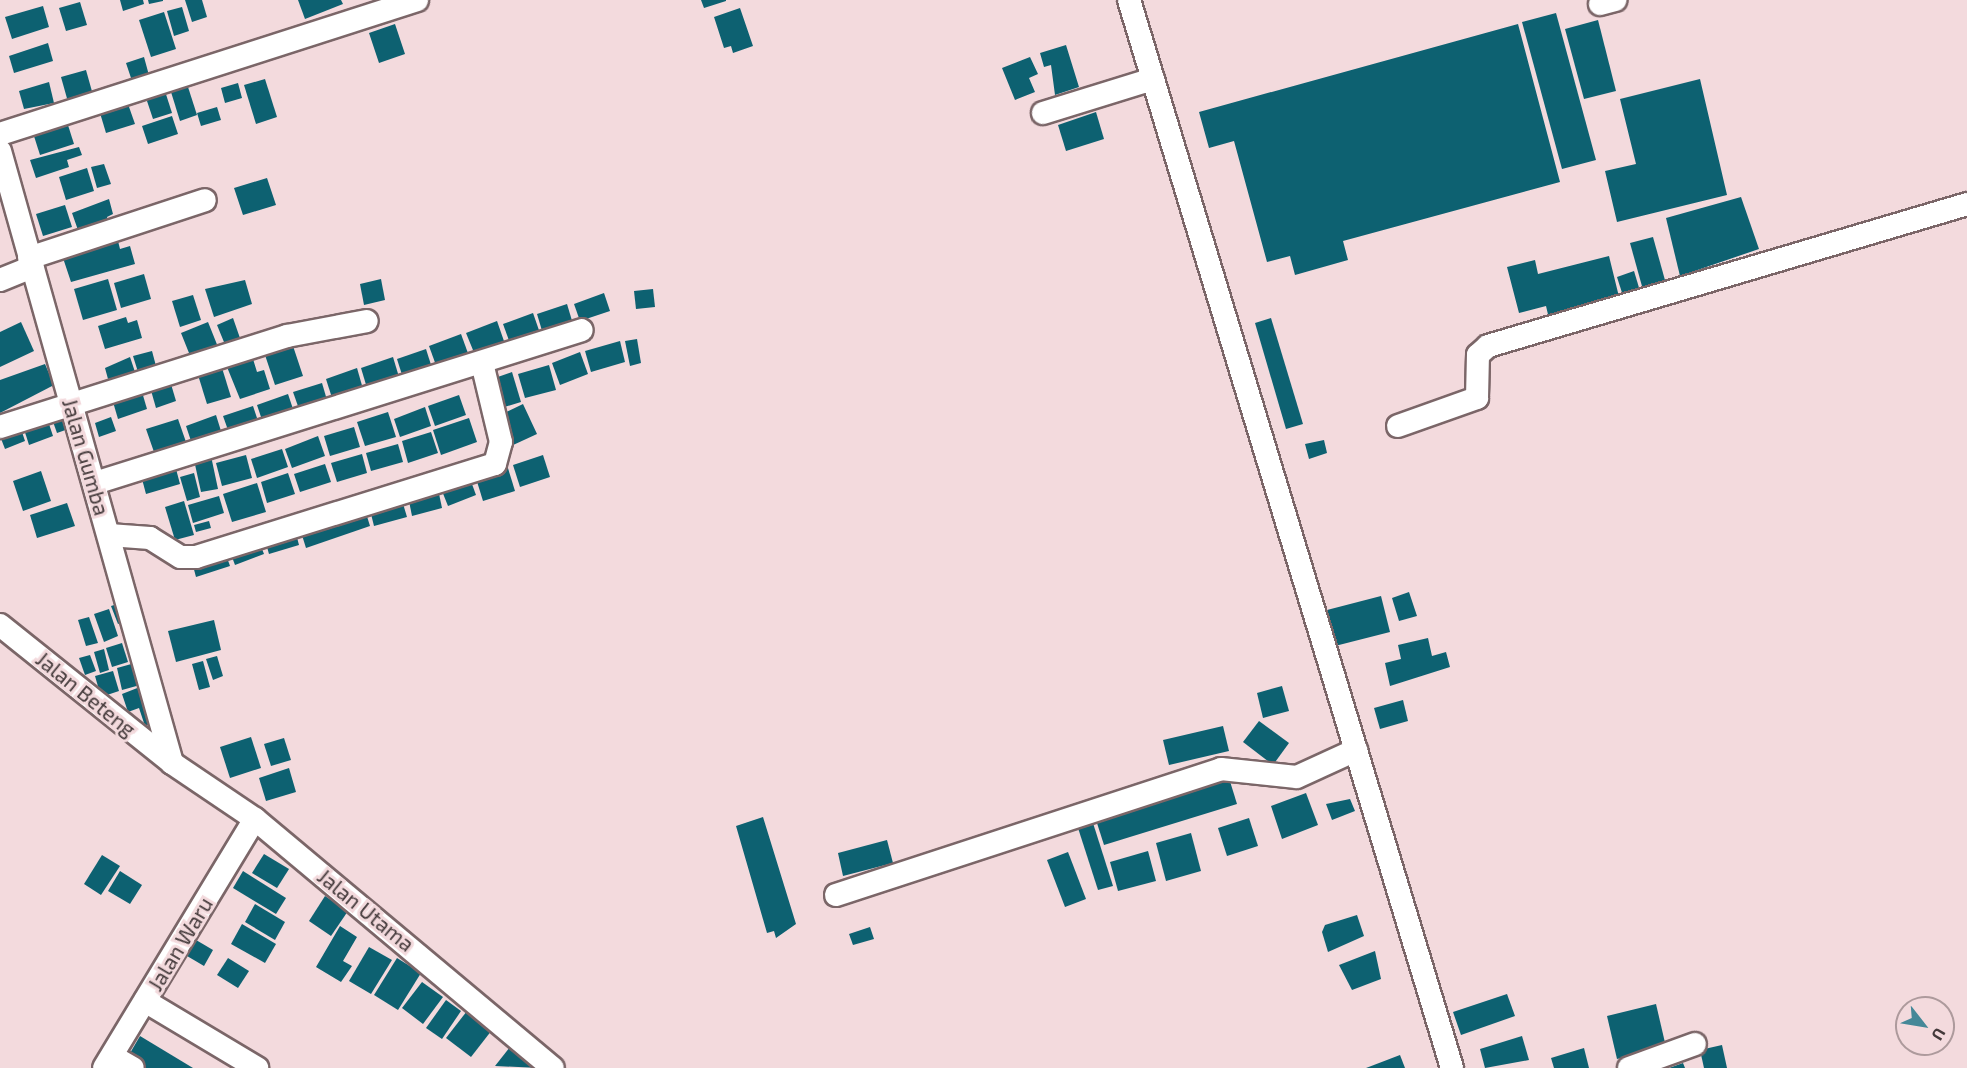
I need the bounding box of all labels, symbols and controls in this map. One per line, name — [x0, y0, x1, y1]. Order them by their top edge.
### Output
street label: Jalan Gumba — [57, 396, 115, 518]
street label: Jalan Beteng — [31, 646, 141, 742]
street label: Jalan Utama — [313, 863, 419, 957]
street label: Jalan Waru — [142, 893, 218, 995]
north arrow — [1895, 996, 1955, 1056]
text: U — [1928, 1025, 1950, 1044]

